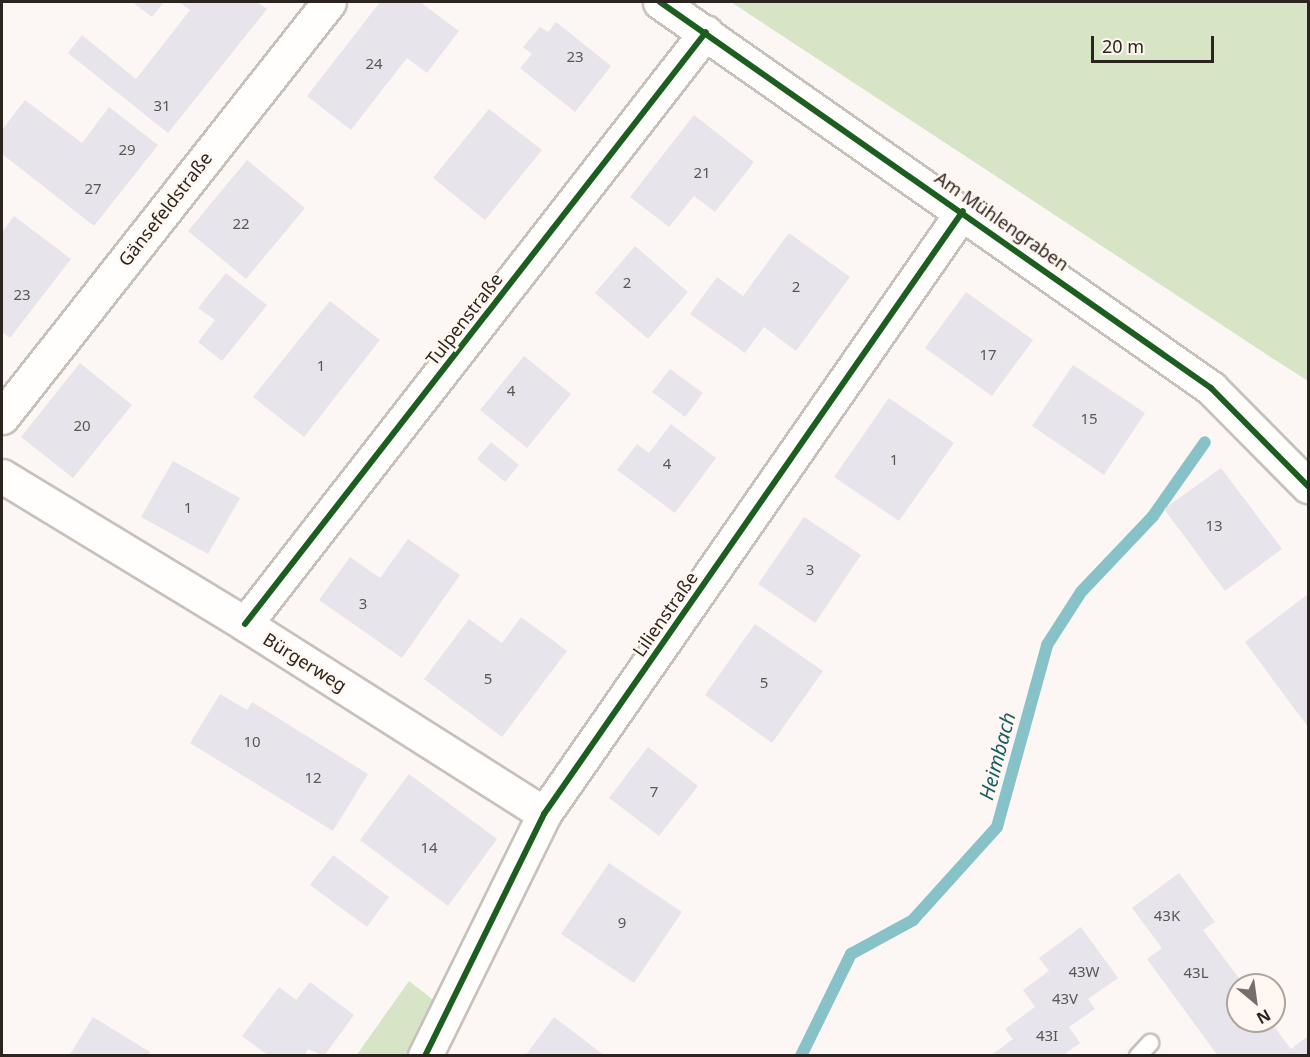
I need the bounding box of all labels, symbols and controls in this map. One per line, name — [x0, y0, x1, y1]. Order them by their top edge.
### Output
scale bar — [1094, 24, 1217, 62]
text: 20 m — [1102, 34, 1144, 58]
house number: 23 — [566, 48, 584, 66]
house number: 24 — [365, 55, 383, 73]
house number: 31 — [153, 97, 171, 115]
house number: 29 — [118, 141, 136, 159]
street label: Gänsefeldstraße — [114, 148, 216, 270]
house number: 21 — [693, 164, 711, 182]
street label: Am Mühlengraben — [931, 167, 1073, 275]
house number: 27 — [84, 180, 102, 198]
house number: 22 — [232, 215, 250, 233]
street label: Tulpenstraße — [421, 269, 507, 369]
house number: 2 — [623, 274, 631, 292]
house number: 2 — [792, 278, 800, 296]
house number: 23 — [13, 286, 31, 304]
house number: 17 — [979, 346, 997, 364]
house number: 1 — [317, 357, 325, 375]
house number: 4 — [507, 382, 515, 400]
house number: 15 — [1080, 410, 1098, 428]
house number: 20 — [73, 417, 91, 435]
house number: 1 — [890, 451, 898, 469]
house number: 4 — [663, 455, 671, 473]
house number: 1 — [184, 499, 192, 517]
house number: 13 — [1205, 517, 1223, 535]
house number: 3 — [806, 561, 814, 579]
street label: Lilienstraße — [628, 567, 702, 661]
house number: 3 — [359, 595, 367, 613]
street label: Bürgerweg — [259, 628, 351, 696]
house number: 5 — [484, 670, 492, 688]
house number: 5 — [760, 674, 768, 692]
water label: Heimbach — [974, 710, 1020, 802]
house number: 10 — [243, 733, 261, 751]
house number: 12 — [304, 769, 322, 787]
house number: 7 — [650, 783, 658, 801]
house number: 14 — [420, 839, 438, 857]
house number: 43K — [1154, 907, 1180, 925]
house number: 9 — [618, 914, 626, 932]
house number: 43W — [1068, 963, 1100, 981]
house number: 43L — [1183, 964, 1209, 982]
north arrow — [1226, 973, 1286, 1033]
house number: 43V — [1052, 990, 1078, 1008]
text: N — [1253, 1004, 1275, 1030]
house number: 43I — [1036, 1027, 1058, 1045]

